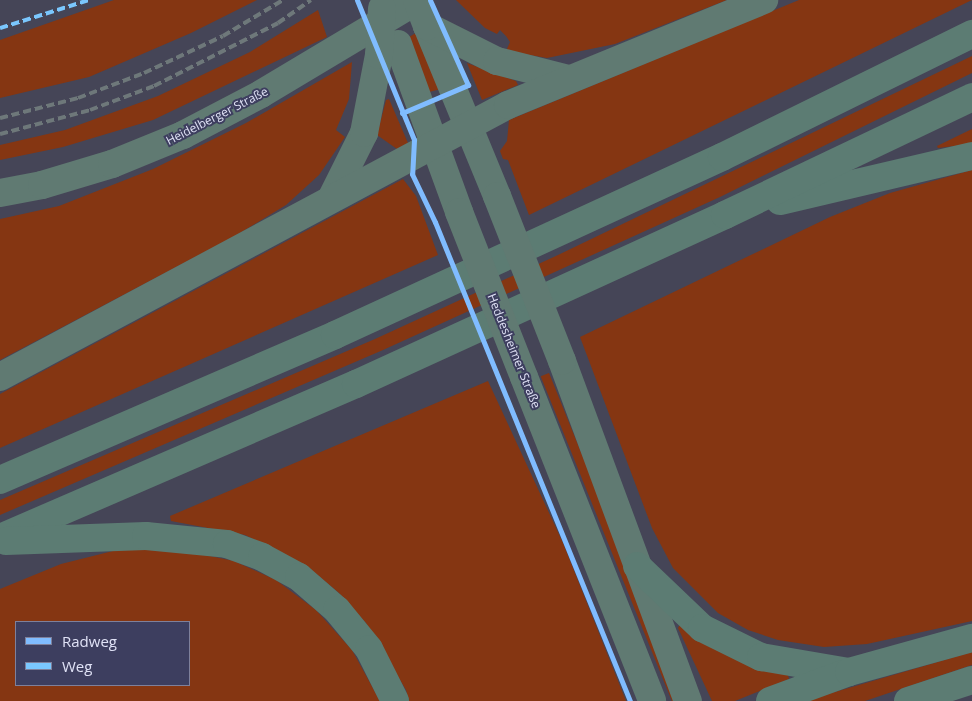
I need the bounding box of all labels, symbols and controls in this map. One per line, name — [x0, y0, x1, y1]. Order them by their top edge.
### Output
street label: Heidelberger Straße — [164, 84, 270, 148]
street label: Heddesheimer Straße — [484, 292, 544, 410]
legend — [15, 621, 190, 686]
text: Radweg — [62, 631, 117, 651]
text: Weg — [62, 656, 92, 676]

